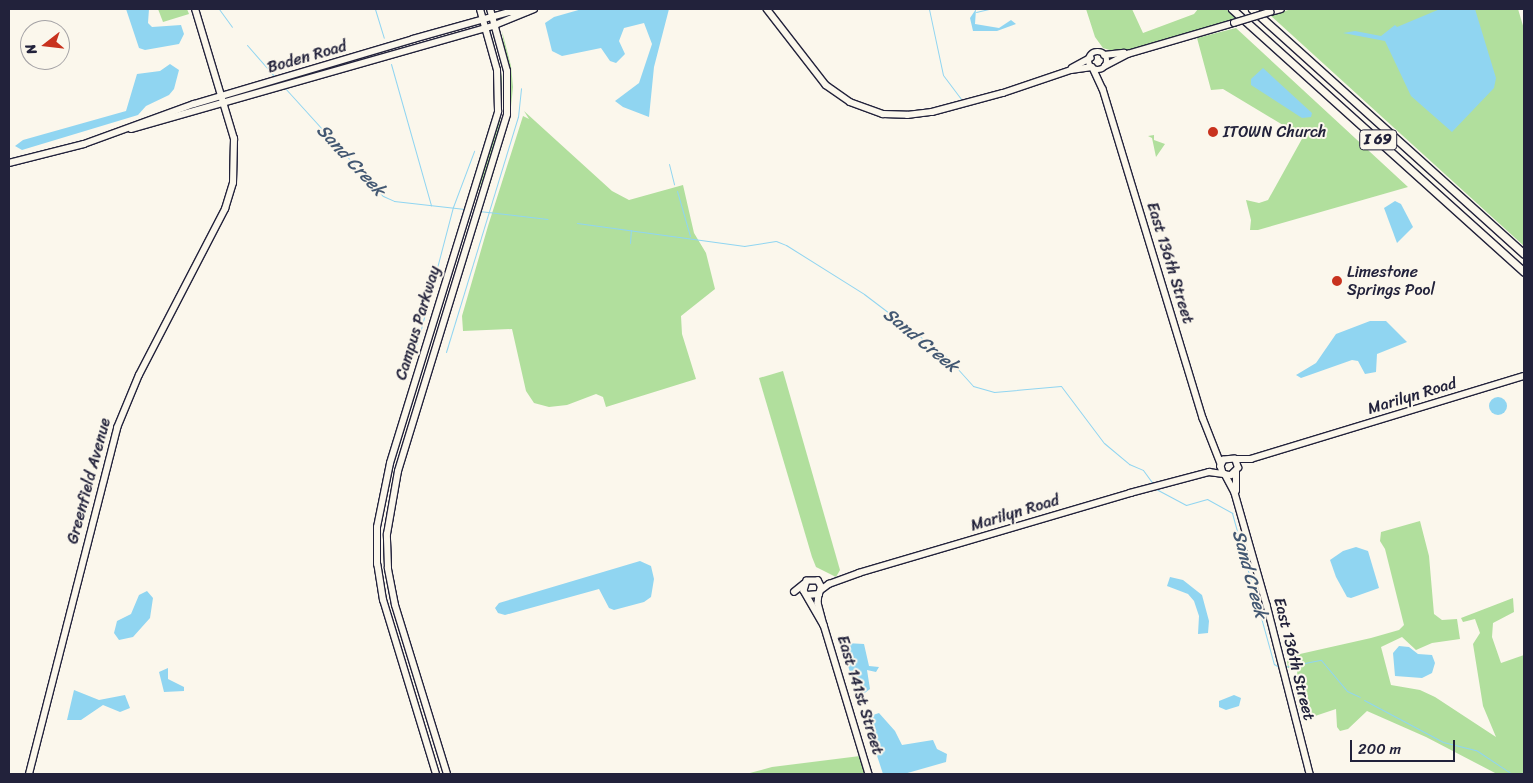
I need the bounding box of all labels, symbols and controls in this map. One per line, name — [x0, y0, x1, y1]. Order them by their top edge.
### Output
north arrow — [20, 20, 70, 70]
street label: Boden Road — [265, 36, 349, 78]
text: N — [18, 41, 44, 57]
water label: Sand Creek — [312, 119, 390, 201]
place label: ITOWN Church — [1223, 122, 1326, 142]
marker: ITOWN Church — [1207, 126, 1219, 138]
road number: I 69 — [1358, 128, 1398, 152]
street label: East 136th Street — [1142, 200, 1198, 326]
place label: Limestone Springs Pool — [1347, 262, 1435, 300]
street label: Campus Parkway — [392, 264, 444, 382]
marker: Limestone Springs Pool — [1331, 275, 1343, 287]
water label: Sand Creek — [879, 303, 963, 377]
street label: Marilyn Road — [1365, 373, 1459, 419]
street label: Greenfield Avenue — [63, 416, 115, 546]
street label: Marilyn Road — [968, 490, 1062, 536]
water label: Sand Creek — [1228, 527, 1272, 621]
street label: East 136th Street — [1269, 595, 1319, 723]
street label: East 141st Street — [833, 633, 887, 757]
scale bar — [1353, 730, 1458, 762]
text: 200 m — [1358, 736, 1401, 762]

